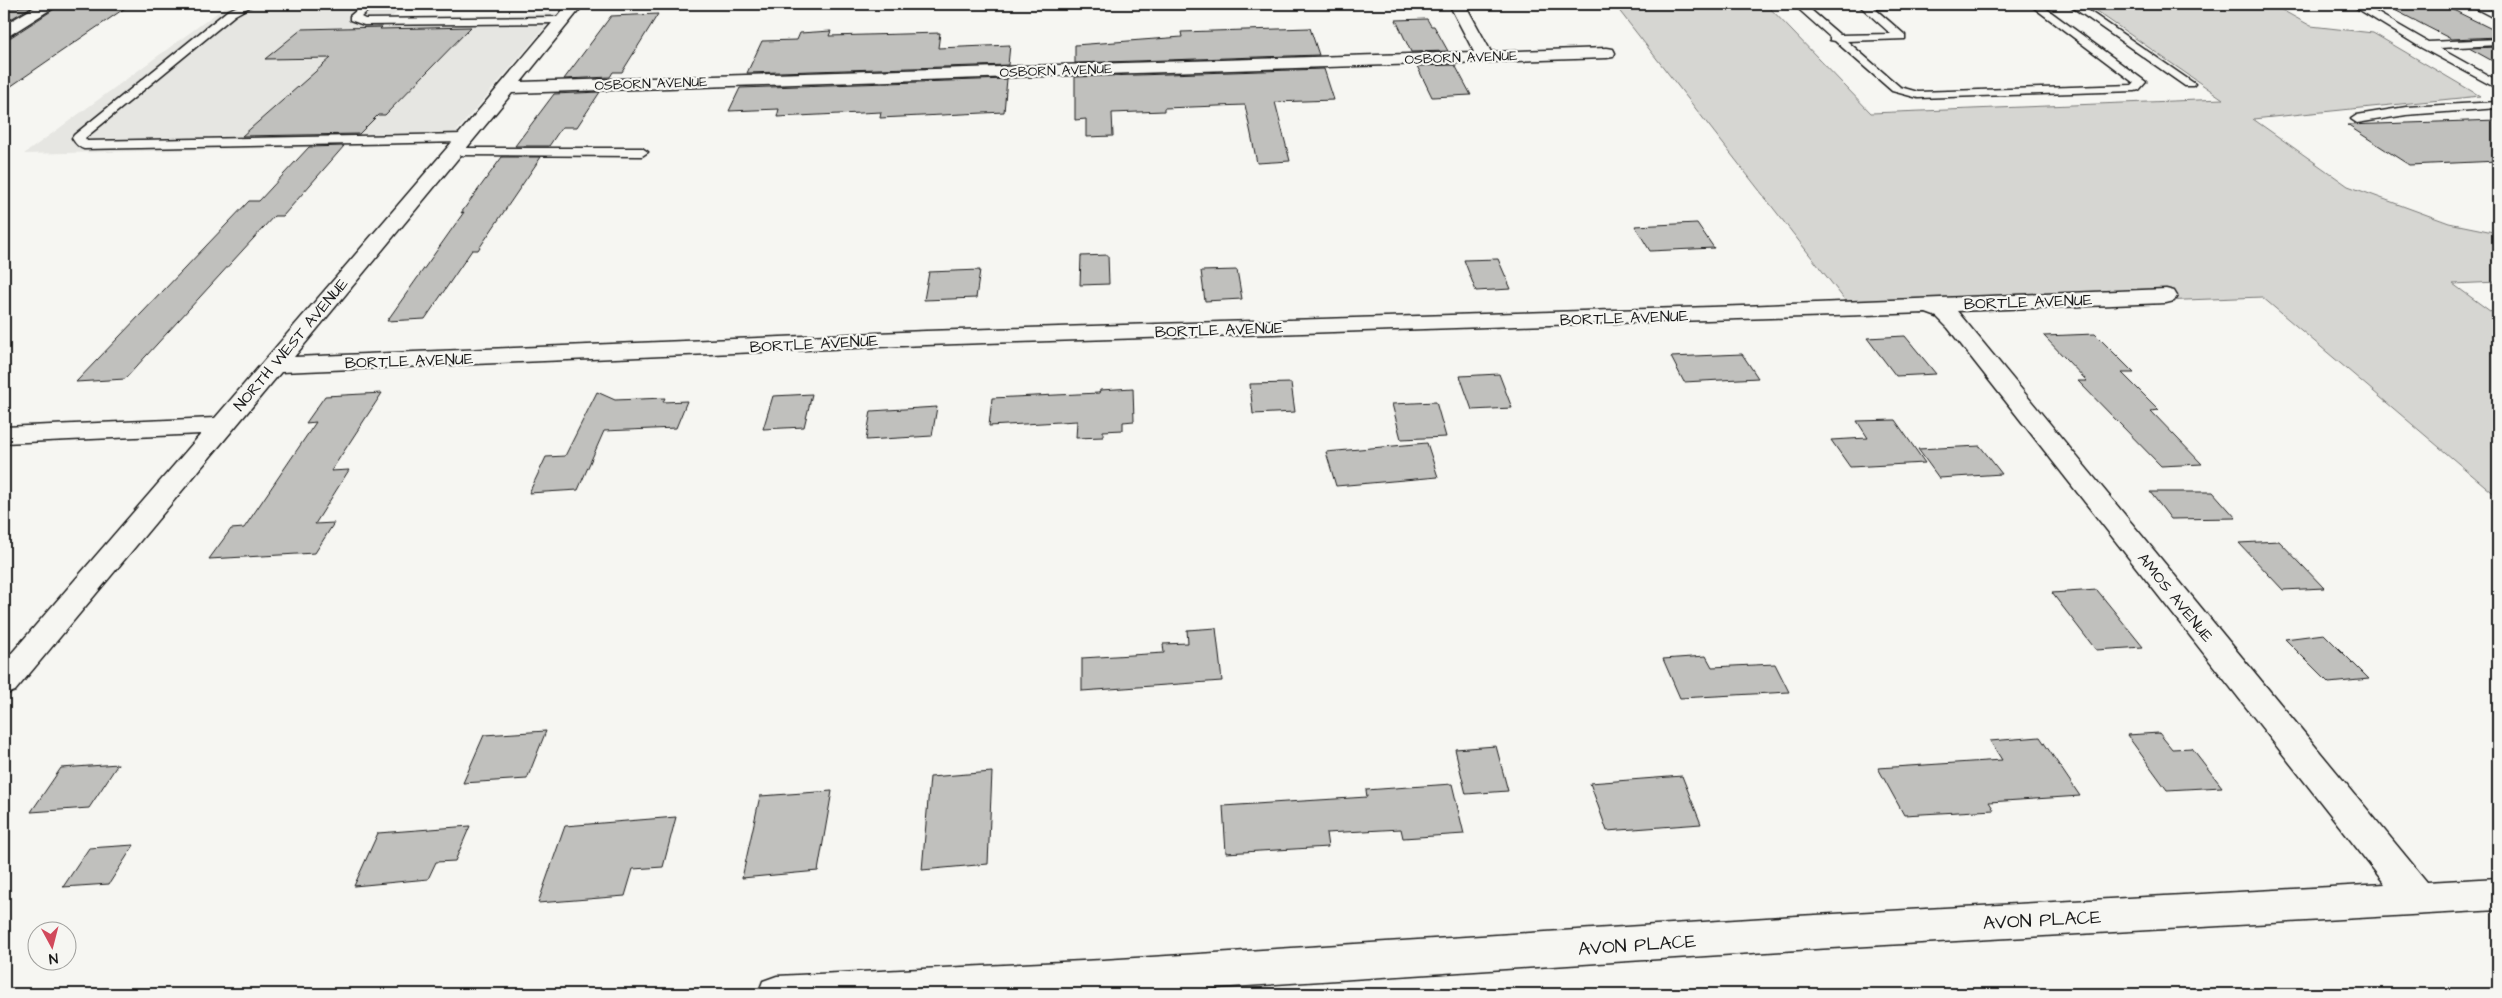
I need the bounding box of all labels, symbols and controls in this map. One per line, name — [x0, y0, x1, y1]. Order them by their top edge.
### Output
street label: OSBORN AVENUE — [1404, 46, 1519, 70]
street label: OSBORN AVENUE — [999, 59, 1114, 83]
street label: OSBORN AVENUE — [594, 72, 709, 96]
street label: NORTH WEST AVENUE — [228, 273, 353, 416]
street label: BORTLE AVENUE — [1963, 289, 2093, 315]
street label: BORTLE AVENUE — [1559, 305, 1689, 331]
street label: BORTLE AVENUE — [1154, 317, 1284, 343]
street label: BORTLE AVENUE — [749, 330, 879, 358]
street label: BORTLE AVENUE — [344, 348, 474, 374]
street label: AMOS AVENUE — [2132, 548, 2218, 647]
street label: AVON PLACE — [1982, 904, 2102, 937]
north arrow — [28, 920, 78, 970]
street label: AVON PLACE — [1577, 928, 1697, 963]
text: N — [48, 947, 59, 968]

